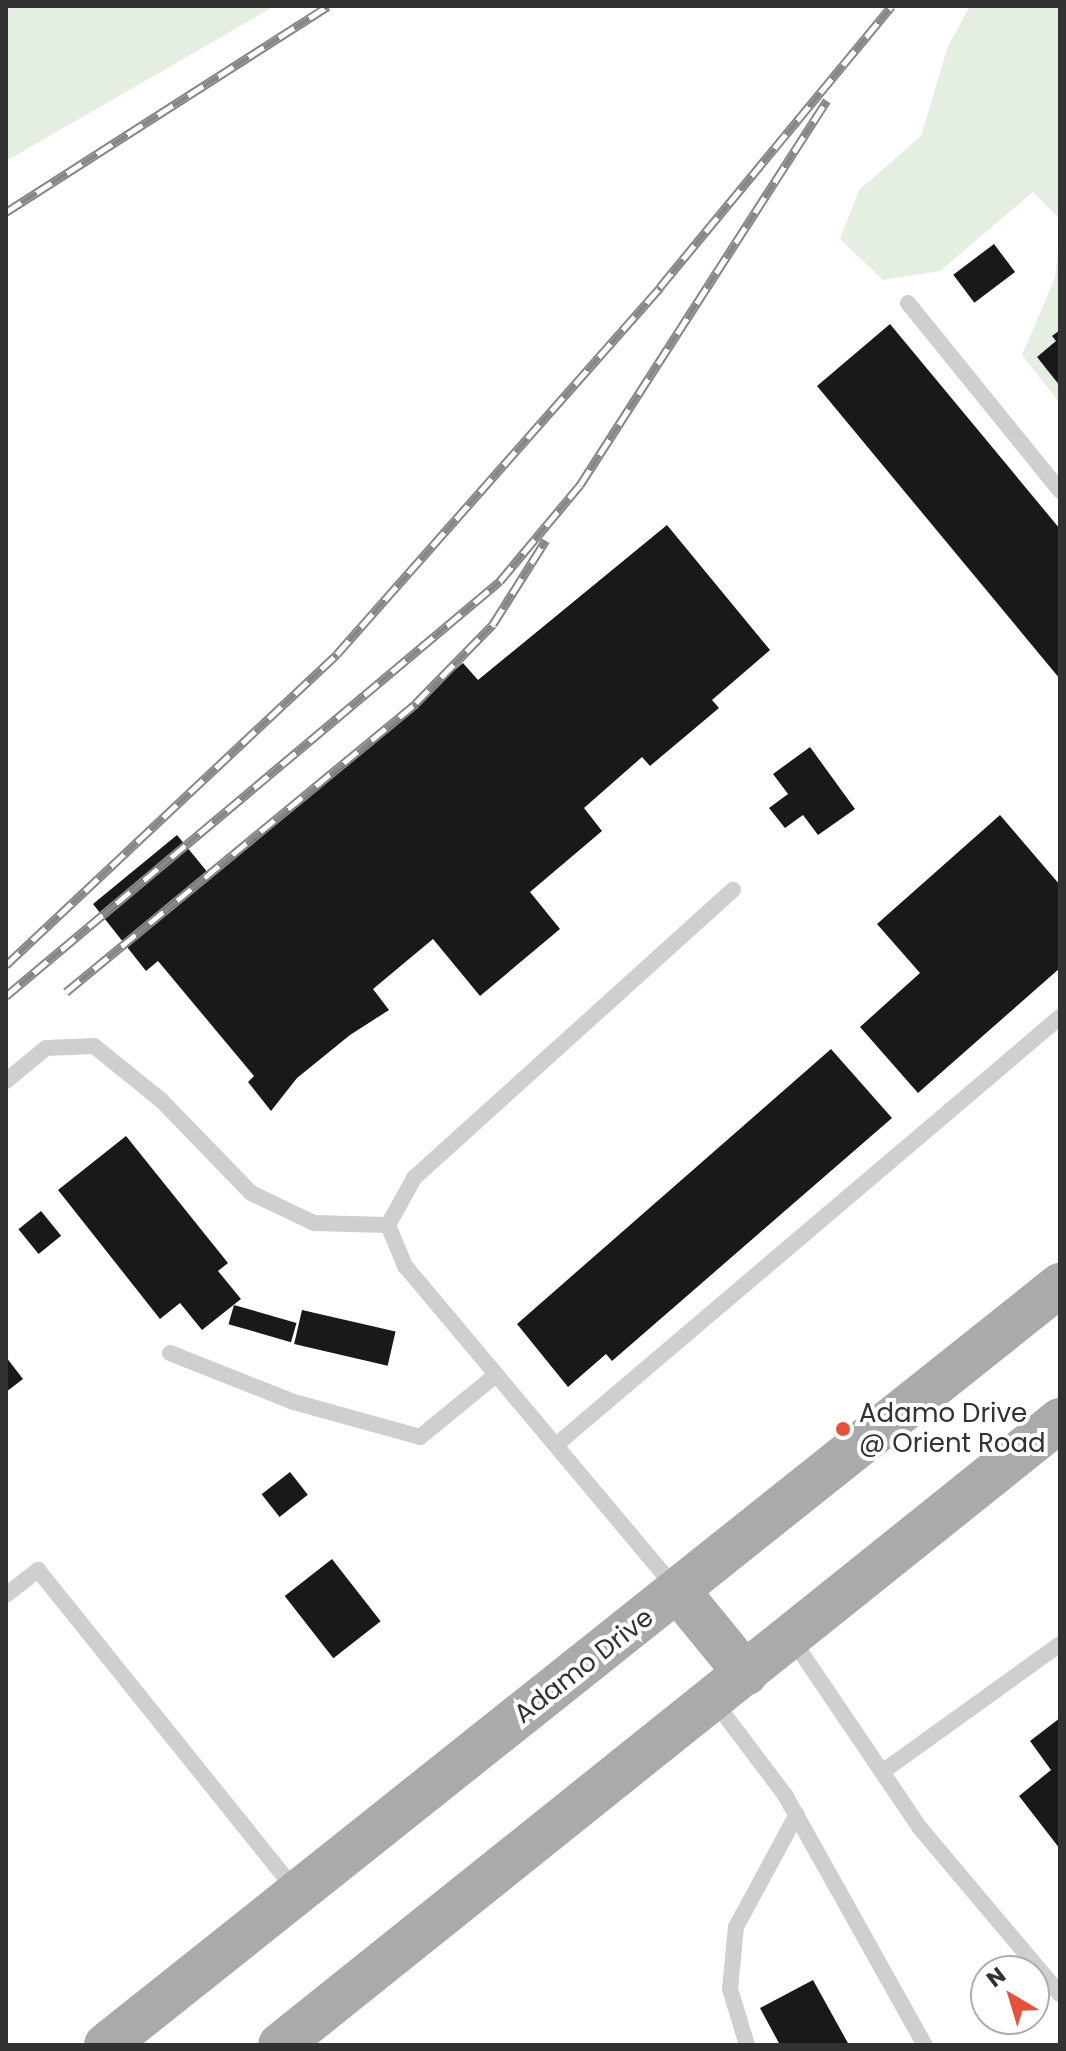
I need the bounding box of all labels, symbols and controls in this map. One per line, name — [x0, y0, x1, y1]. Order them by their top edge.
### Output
place label: Adamo Drive @ Orient Road — [859, 1398, 1046, 1460]
marker: Adamo Drive @ Orient Road — [834, 1420, 852, 1438]
street label: Adamo Drive — [508, 1602, 660, 1730]
north arrow — [970, 1955, 1050, 2035]
text: N — [980, 1960, 1012, 1995]

